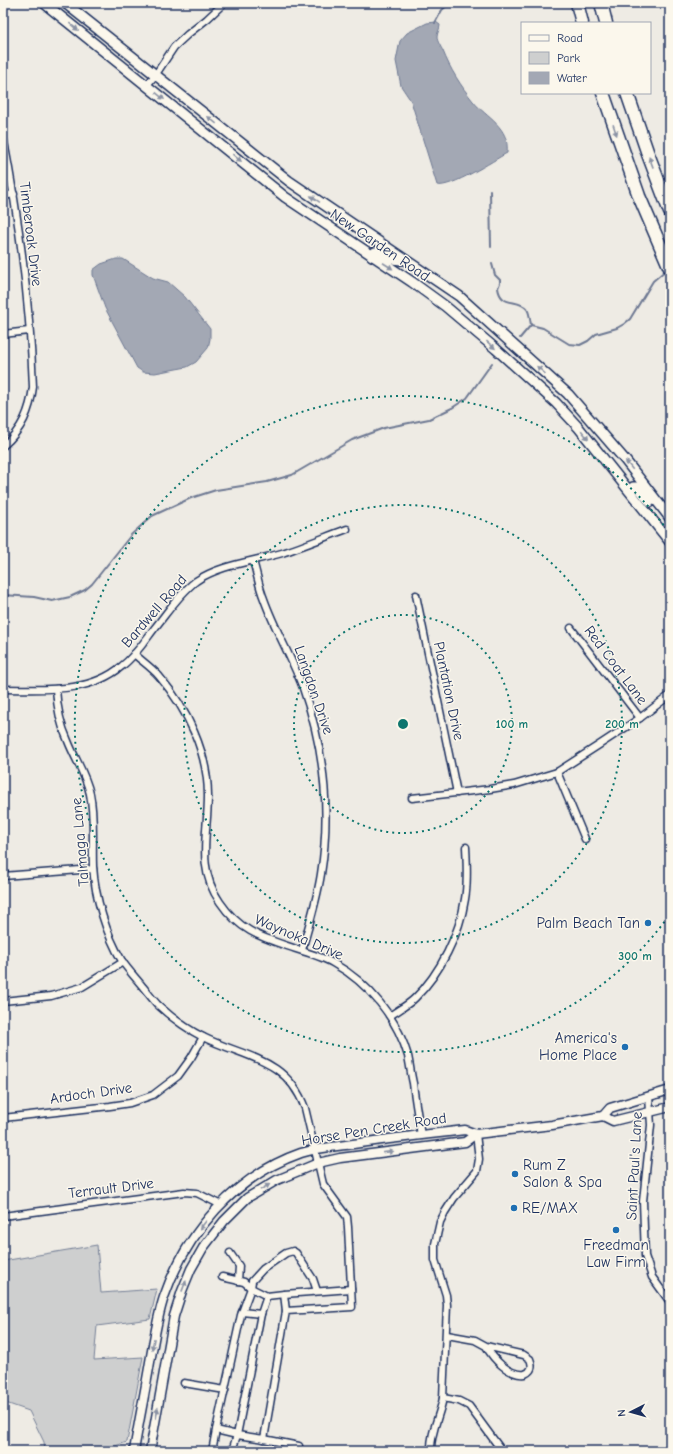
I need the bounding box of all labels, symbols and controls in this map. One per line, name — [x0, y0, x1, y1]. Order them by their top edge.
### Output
legend — [521, 22, 651, 94]
one-way arrow — [69, 23, 79, 32]
text: Road — [557, 31, 583, 45]
text: Park — [557, 51, 580, 65]
text: Water — [557, 71, 587, 85]
one-way arrow — [154, 91, 165, 100]
one-way arrow — [207, 115, 218, 124]
one-way arrow — [613, 124, 619, 136]
one-way arrow — [231, 153, 242, 162]
one-way arrow — [647, 156, 653, 168]
street label: Timberoak Drive — [16, 181, 46, 288]
one-way arrow — [310, 195, 320, 203]
street label: New Garden Road — [327, 205, 433, 285]
one-way arrow — [383, 262, 393, 270]
one-way arrow — [486, 340, 496, 349]
one-way arrow — [536, 365, 546, 374]
one-way arrow — [580, 429, 589, 440]
one-way arrow — [624, 460, 633, 471]
street label: Bardwell Road — [117, 571, 191, 651]
street label: Red Coat Lane — [580, 622, 652, 708]
street label: Plantation Drive — [430, 640, 468, 743]
street label: Langdon Drive — [290, 643, 338, 737]
centre of rings — [396, 717, 410, 731]
text: 100 m — [496, 717, 528, 731]
text: 200 m — [605, 717, 639, 731]
street label: Talmaga Lane — [67, 796, 93, 887]
street label: Waynoka Drive — [252, 910, 347, 964]
place label: Palm Beach Tan — [536, 914, 640, 932]
marker: Palm Beach Tan — [643, 918, 653, 928]
text: 300 m — [618, 949, 652, 963]
place label: America's Home Place — [539, 1029, 617, 1064]
marker: America's Home Place — [620, 1042, 630, 1052]
street label: Ardoch Drive — [49, 1078, 134, 1108]
street label: Horse Pen Creek Road — [300, 1109, 448, 1149]
street label: Saint Paul's Lane — [622, 1111, 646, 1221]
one-way arrow — [382, 1149, 395, 1155]
place label: Rum Z Salon & Spa — [523, 1156, 602, 1191]
marker: Rum Z Salon & Spa — [510, 1169, 520, 1179]
street label: Terrault Drive — [67, 1174, 155, 1202]
one-way arrow — [260, 1183, 270, 1191]
place label: RE/MAX — [522, 1199, 578, 1217]
marker: RE/MAX — [509, 1203, 519, 1213]
one-way arrow — [199, 1220, 207, 1231]
marker: Freedman Law Firm — [611, 1225, 621, 1235]
place label: Freedman Law Firm — [583, 1236, 649, 1271]
one-way arrow — [181, 1280, 187, 1291]
one-way arrow — [150, 1337, 156, 1350]
north arrow — [611, 1392, 651, 1432]
one-way arrow — [154, 1407, 160, 1419]
text: N — [615, 1409, 628, 1417]

